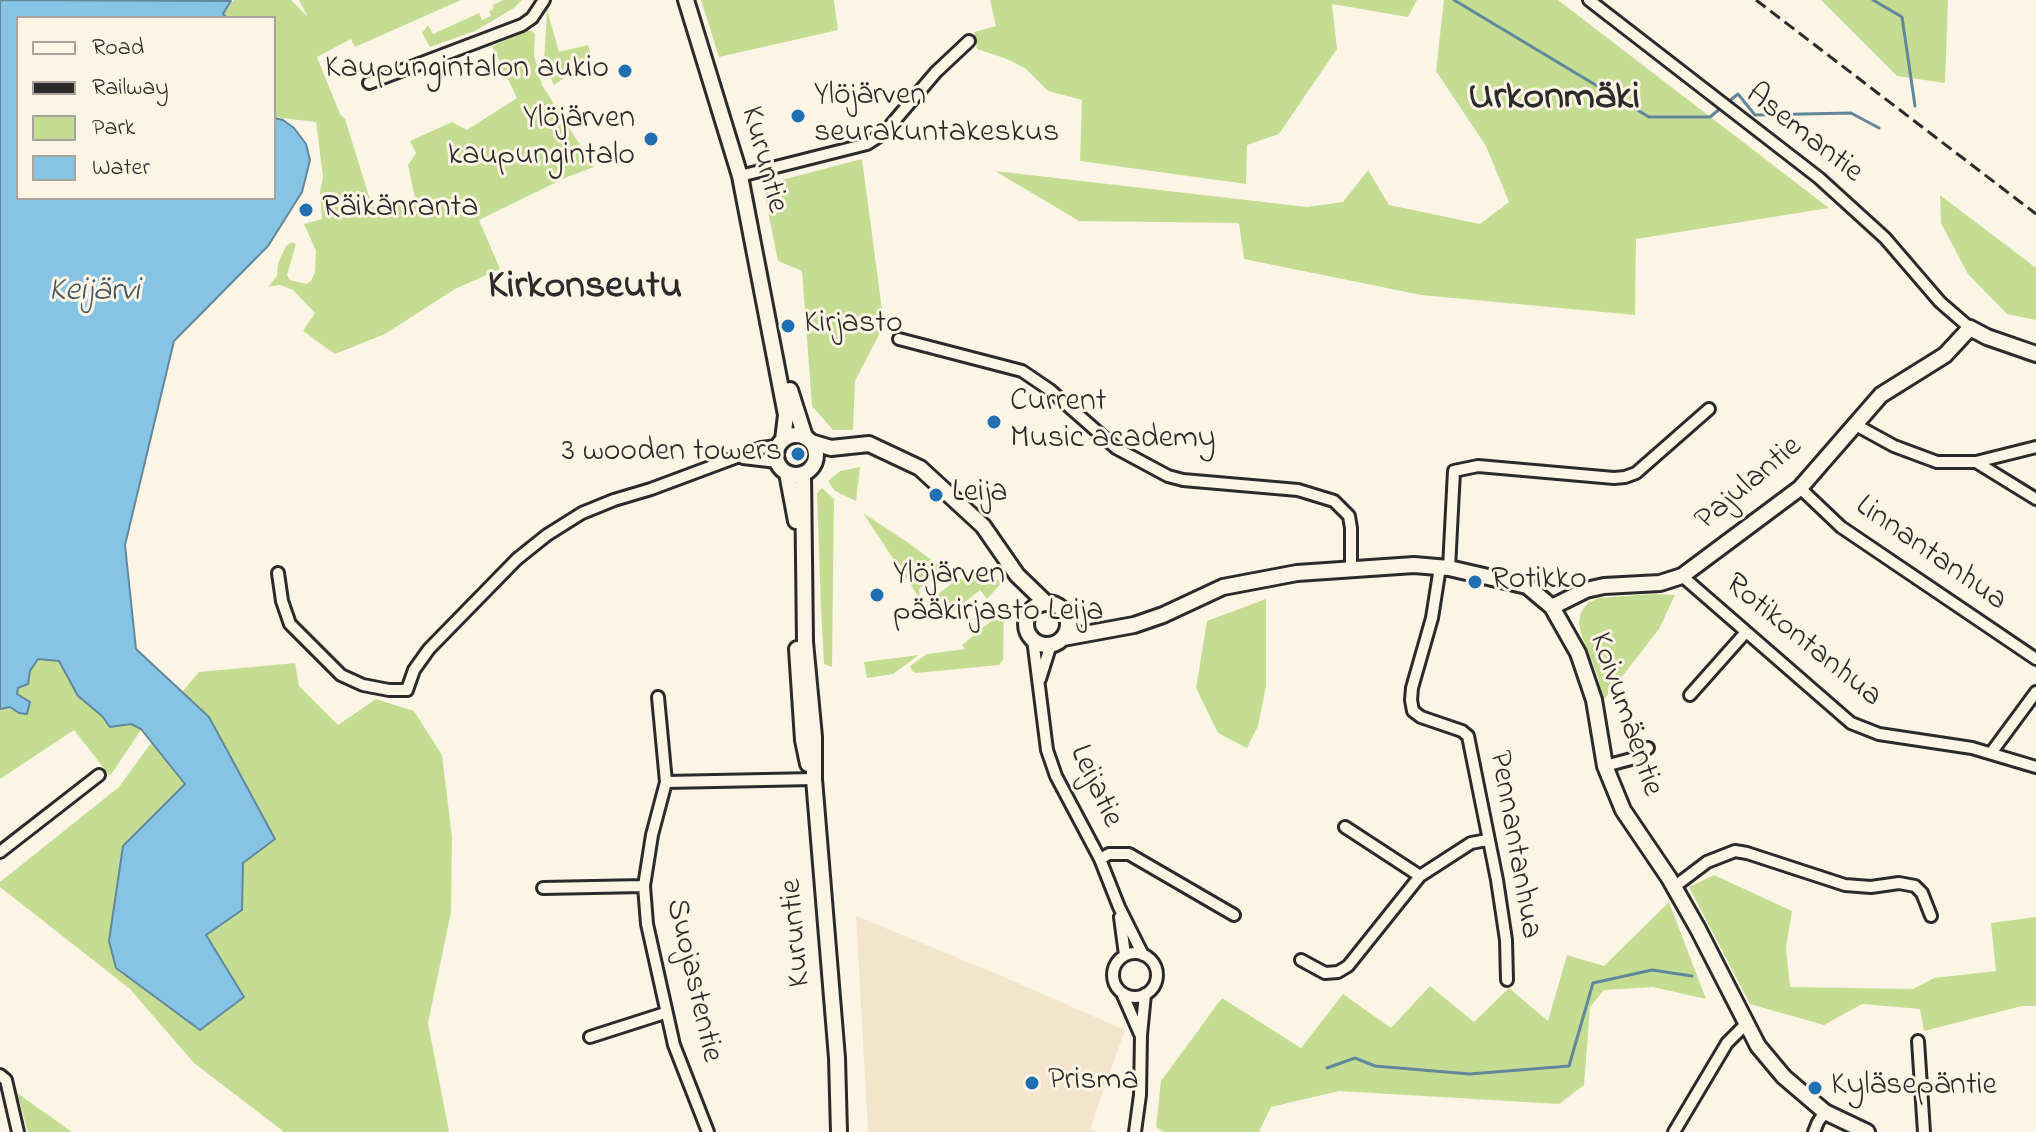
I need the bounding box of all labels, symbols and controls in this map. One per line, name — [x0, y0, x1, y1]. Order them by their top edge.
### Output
legend — [16, 16, 276, 200]
text: Road — [92, 31, 144, 66]
place label: Kaupungintalon aukio — [325, 52, 609, 90]
marker: Kaupungintalon aukio — [616, 62, 634, 80]
text: Railway — [92, 71, 169, 106]
district label: Urkonmäki — [1468, 76, 1640, 124]
street label: Asemantie — [1736, 77, 1870, 193]
place label: Ylöjärven seurakuntakeskus — [814, 79, 1059, 154]
place label: Ylöjärven kaupungintalo — [448, 102, 635, 177]
street label: Kuruntie — [729, 103, 795, 217]
marker: Ylöjärven seurakuntakeskus — [789, 107, 807, 125]
text: Park — [92, 111, 135, 146]
marker: Ylöjärven kaupungintalo — [642, 130, 660, 148]
text: Water — [92, 151, 150, 186]
place label: Räikänranta — [322, 191, 479, 229]
marker: Räikänranta — [297, 201, 315, 219]
district label: Kirkonseutu — [488, 265, 682, 313]
water label: Keijärvi — [48, 273, 140, 313]
place label: Kirjasto — [804, 307, 903, 345]
marker: Kirjasto — [779, 317, 797, 335]
place label: Current Music academy — [1010, 385, 1216, 460]
marker: Current Music academy — [985, 413, 1003, 431]
street label: Pajulantie — [1689, 429, 1811, 541]
place label: 3 wooden towers — [562, 435, 782, 473]
marker: 3 wooden towers — [789, 445, 807, 463]
place label: Leija — [952, 476, 1008, 514]
marker: Leija — [927, 486, 945, 504]
street label: Linnantanhua — [1847, 489, 2013, 621]
place label: Ylöjärven pääkirjasto Leija — [893, 558, 1103, 633]
place label: Rotikko — [1491, 563, 1587, 601]
street label: Rotikontanhua — [1715, 567, 1889, 717]
marker: Rotikko — [1466, 573, 1484, 591]
marker: Ylöjärven pääkirjasto Leija — [868, 586, 886, 604]
street label: Koivumäentie — [1578, 628, 1670, 802]
street label: Leijatie — [1058, 740, 1130, 834]
street label: Pennantanhua — [1478, 748, 1548, 942]
street label: Kuruntie — [774, 877, 822, 989]
street label: Suojastentie — [655, 896, 729, 1066]
place label: Prisma — [1048, 1064, 1139, 1102]
place label: Kyläsepäntie — [1831, 1069, 1997, 1107]
marker: Prisma — [1023, 1074, 1041, 1092]
marker: Kyläsepäntie — [1806, 1079, 1824, 1097]

